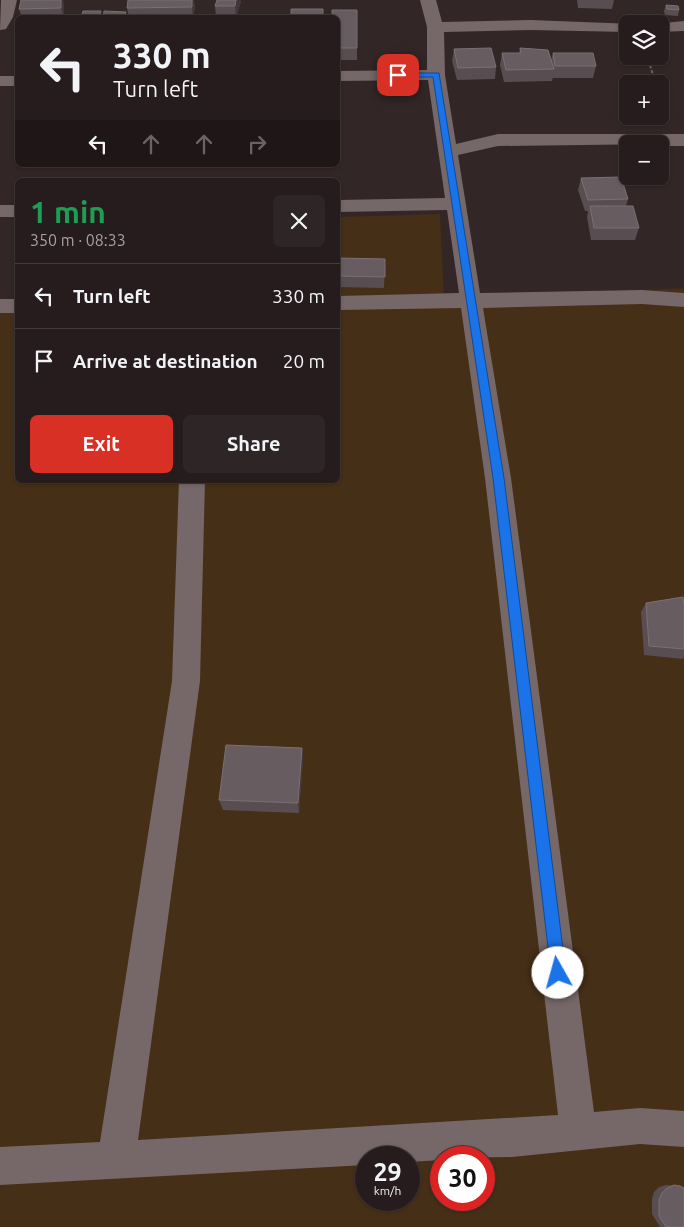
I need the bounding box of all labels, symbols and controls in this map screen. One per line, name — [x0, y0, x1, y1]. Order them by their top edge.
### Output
map controls — [619, 15, 669, 185]
button: layers — [619, 15, 669, 65]
icon: left — [30, 35, 95, 100]
text: 330 m — [113, 35, 211, 75]
pin — [377, 54, 419, 96]
icon: arrive — [384, 61, 412, 89]
button: + — [619, 75, 669, 125]
text: Turn left — [113, 76, 198, 101]
icon: left — [84, 130, 112, 158]
icon: ahead — [137, 130, 165, 158]
icon: ahead — [190, 130, 218, 158]
icon: right — [243, 130, 271, 158]
button: − — [619, 135, 669, 185]
text: 1 min — [30, 195, 106, 229]
button: close — [273, 195, 325, 247]
text: 350 m · 08:33 — [30, 231, 126, 249]
icon: left — [30, 282, 58, 310]
text: Turn left — [73, 285, 151, 307]
text: 330 m — [272, 285, 325, 307]
icon: arrive — [30, 347, 58, 375]
text: Arrive at destination — [73, 350, 258, 372]
text: 20 m — [283, 350, 325, 372]
button: Exit — [30, 415, 173, 473]
button: Share — [183, 415, 325, 473]
position arrow — [531, 946, 583, 998]
speed limit sign: 30 — [430, 1146, 495, 1211]
text: 29 — [373, 1158, 402, 1186]
text: km/h — [374, 1184, 401, 1197]

